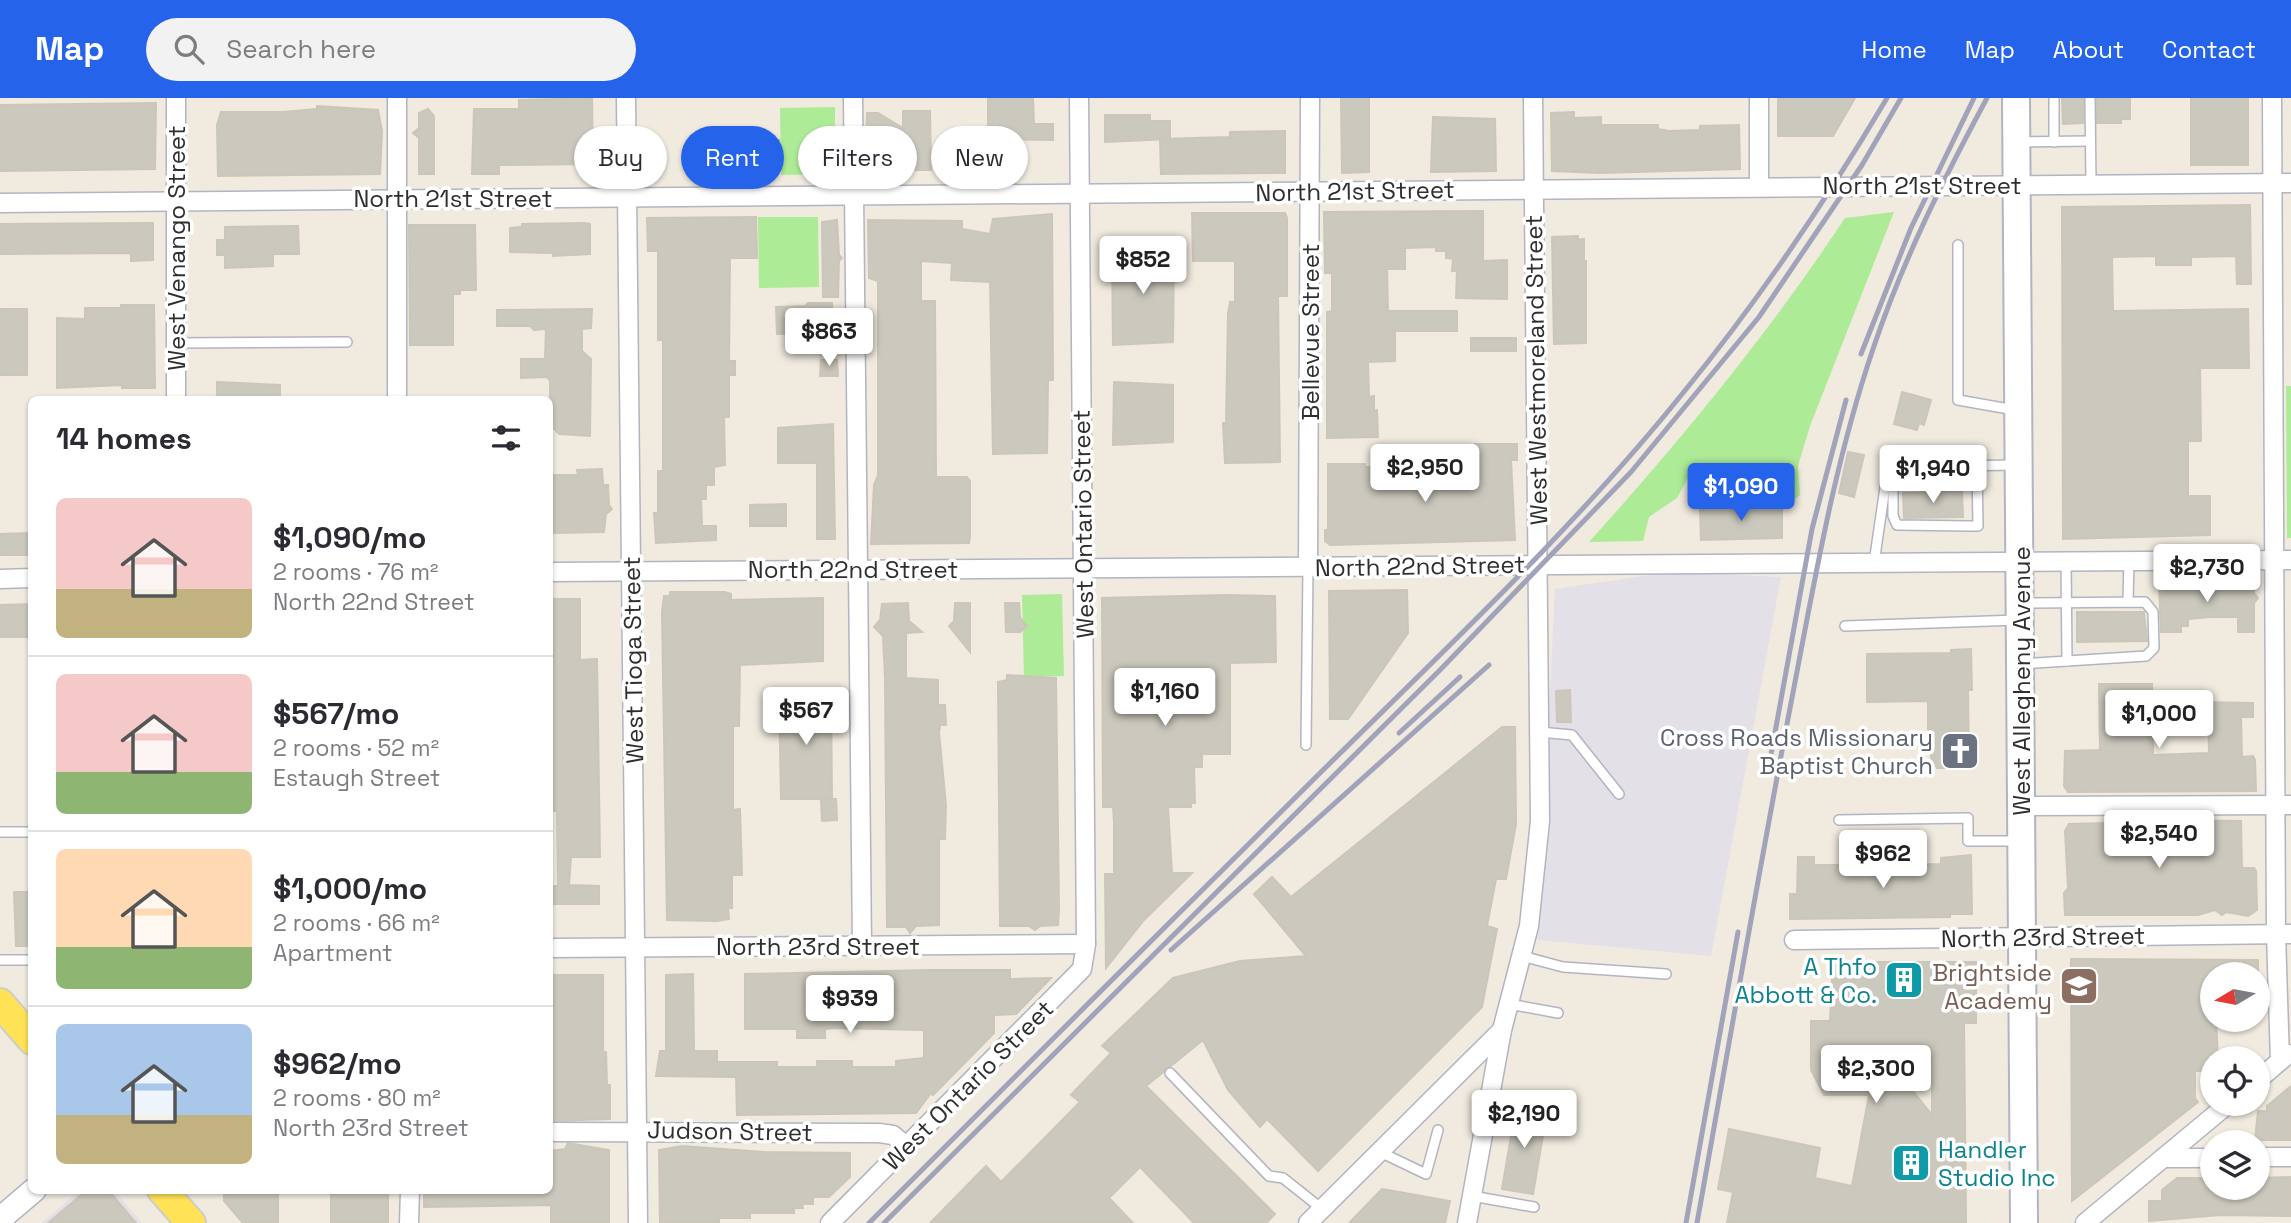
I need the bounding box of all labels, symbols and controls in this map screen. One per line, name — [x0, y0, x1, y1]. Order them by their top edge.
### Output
search box — [146, 18, 636, 81]
text: Map — [35, 28, 104, 70]
icon: search — [170, 30, 208, 68]
text: Search here — [226, 32, 376, 66]
text: Home — [1861, 34, 1927, 65]
text: Map — [1965, 34, 2015, 65]
text: About — [2053, 34, 2124, 65]
text: Contact — [2162, 34, 2256, 65]
street label: West Venango Street — [161, 125, 192, 371]
chip: Buy — [574, 126, 667, 189]
chip: Rent — [681, 126, 784, 189]
chip: Filters — [798, 126, 917, 189]
chip: New — [931, 126, 1028, 189]
street label: North 21st Street — [1822, 170, 2022, 201]
street label: North 21st Street — [1255, 174, 1455, 208]
street label: North 21st Street — [353, 183, 553, 214]
street label: West Westmoreland Street — [1518, 215, 1554, 525]
pin: $852 — [1102, 236, 1184, 296]
text: $852 — [1115, 244, 1171, 274]
street label: Bellevue Street — [1295, 244, 1326, 420]
pin: $863 — [788, 308, 870, 368]
text: $863 — [801, 316, 857, 346]
street label: West Ontario Street — [1066, 409, 1100, 639]
text: 14 homes — [56, 419, 192, 458]
icon: filters — [487, 419, 525, 457]
pin: $2,950 — [1368, 444, 1482, 504]
pin: $1,940 — [1876, 446, 1990, 505]
text: $2,950 — [1386, 452, 1464, 482]
text: $1,940 — [1896, 453, 1970, 483]
pin: $1,090 — [1684, 464, 1798, 523]
text: $1,090 — [1704, 471, 1778, 501]
text: $1,090/mo — [273, 518, 426, 557]
icon: home — [112, 526, 196, 610]
pin: $2,730 — [2150, 545, 2264, 604]
street label: West Allegheny Avenue — [2006, 546, 2037, 816]
street label: North 22nd Street — [1315, 549, 1525, 583]
text: $2,730 — [2169, 552, 2245, 582]
street label: North 22nd Street — [748, 554, 958, 585]
street label: West Tioga Street — [616, 556, 650, 764]
text: 2 rooms · 76 m² — [273, 557, 438, 587]
text: North 22nd Street — [273, 587, 475, 617]
pin: $1,160 — [1108, 668, 1222, 728]
text: $1,160 — [1130, 676, 1200, 706]
pin: $567 — [765, 688, 847, 747]
pin: $1,000 — [2102, 690, 2216, 750]
text: $567/mo — [273, 694, 399, 733]
text: $567 — [779, 695, 833, 725]
text: $1,000 — [2121, 698, 2197, 728]
icon: home — [112, 702, 196, 786]
place label: Cross Roads Missionary Baptist Church — [1660, 722, 1933, 781]
church icon: Cross Roads Missionary Baptist Church — [1939, 730, 1981, 772]
text: 2 rooms · 52 m² — [273, 733, 439, 763]
text: Estaugh Street — [273, 763, 440, 793]
pin: $2,540 — [2102, 810, 2216, 870]
text: $2,540 — [2120, 818, 2198, 848]
pin: $962 — [1842, 830, 1924, 890]
text: $962 — [1855, 838, 1911, 868]
text: $1,000/mo — [273, 869, 427, 908]
icon: home — [112, 877, 196, 961]
text: 2 rooms · 66 m² — [273, 908, 440, 938]
street label: North 23rd Street — [1941, 920, 2145, 954]
street label: North 23rd Street — [716, 931, 920, 962]
text: Apartment — [273, 938, 393, 968]
place label: A Thfo Abbott & Co. — [1734, 951, 1877, 1010]
place label: Brightside Academy — [1932, 957, 2052, 1016]
building icon: A Thfo Abbott & Co. — [1883, 959, 1925, 1001]
north arrow — [2200, 962, 2270, 1032]
map controls — [2200, 962, 2270, 1200]
school or university icon: Brightside Academy — [2058, 965, 2100, 1007]
pin: $939 — [809, 976, 891, 1035]
text: $939 — [822, 983, 878, 1013]
street label: West Ontario Street — [876, 993, 1060, 1177]
text: $962/mo — [273, 1044, 402, 1083]
pin: $2,300 — [1819, 1046, 1933, 1105]
button: locate — [2200, 1046, 2270, 1116]
icon: home — [112, 1052, 196, 1136]
text: $2,300 — [1837, 1053, 1915, 1083]
text: 2 rooms · 80 m² — [273, 1083, 441, 1113]
pin: $2,190 — [1467, 1090, 1581, 1150]
text: $2,190 — [1488, 1098, 1560, 1128]
text: North 23rd Street — [273, 1113, 469, 1143]
street label: Judson Street — [647, 1114, 813, 1148]
button: layers — [2200, 1130, 2270, 1200]
place label: Handler Studio Inc — [1938, 1134, 2056, 1193]
building icon: Handler Studio Inc — [1890, 1142, 1932, 1184]

